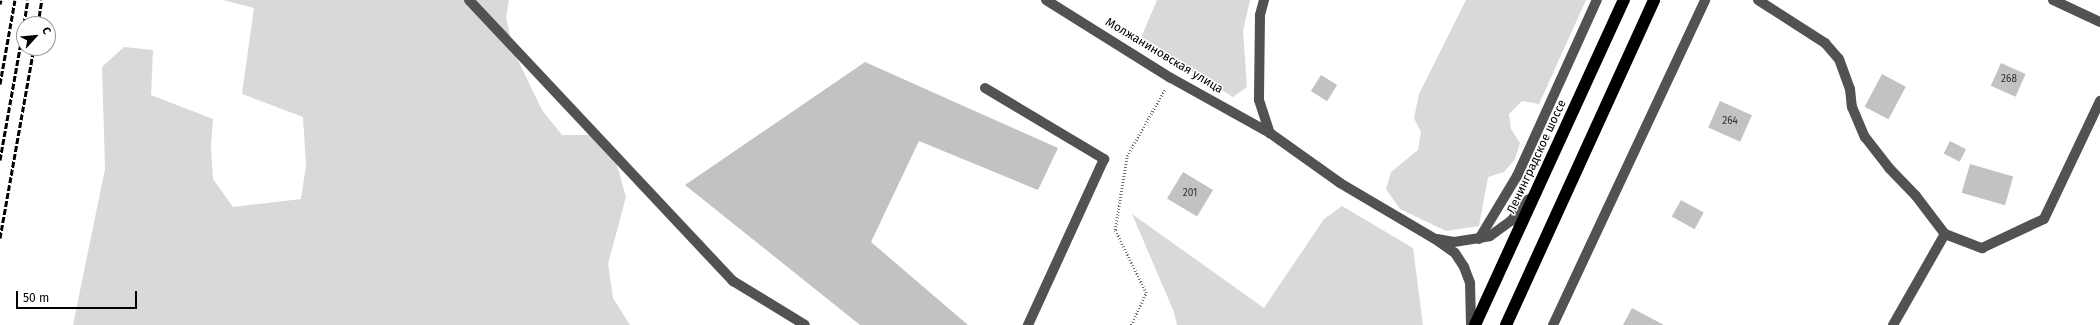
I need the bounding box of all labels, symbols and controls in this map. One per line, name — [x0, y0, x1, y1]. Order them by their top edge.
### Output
street label: Молжаниновская улица — [1103, 15, 1225, 97]
north arrow — [16, 16, 56, 56]
text: С — [39, 25, 53, 37]
house number: 268 — [2001, 74, 2017, 86]
street label: Ленинградское шоссе — [1504, 98, 1570, 216]
house number: 264 — [1722, 116, 1738, 128]
house number: 201 — [1183, 188, 1197, 200]
scale bar — [18, 283, 139, 309]
text: 50 m — [23, 291, 49, 305]

